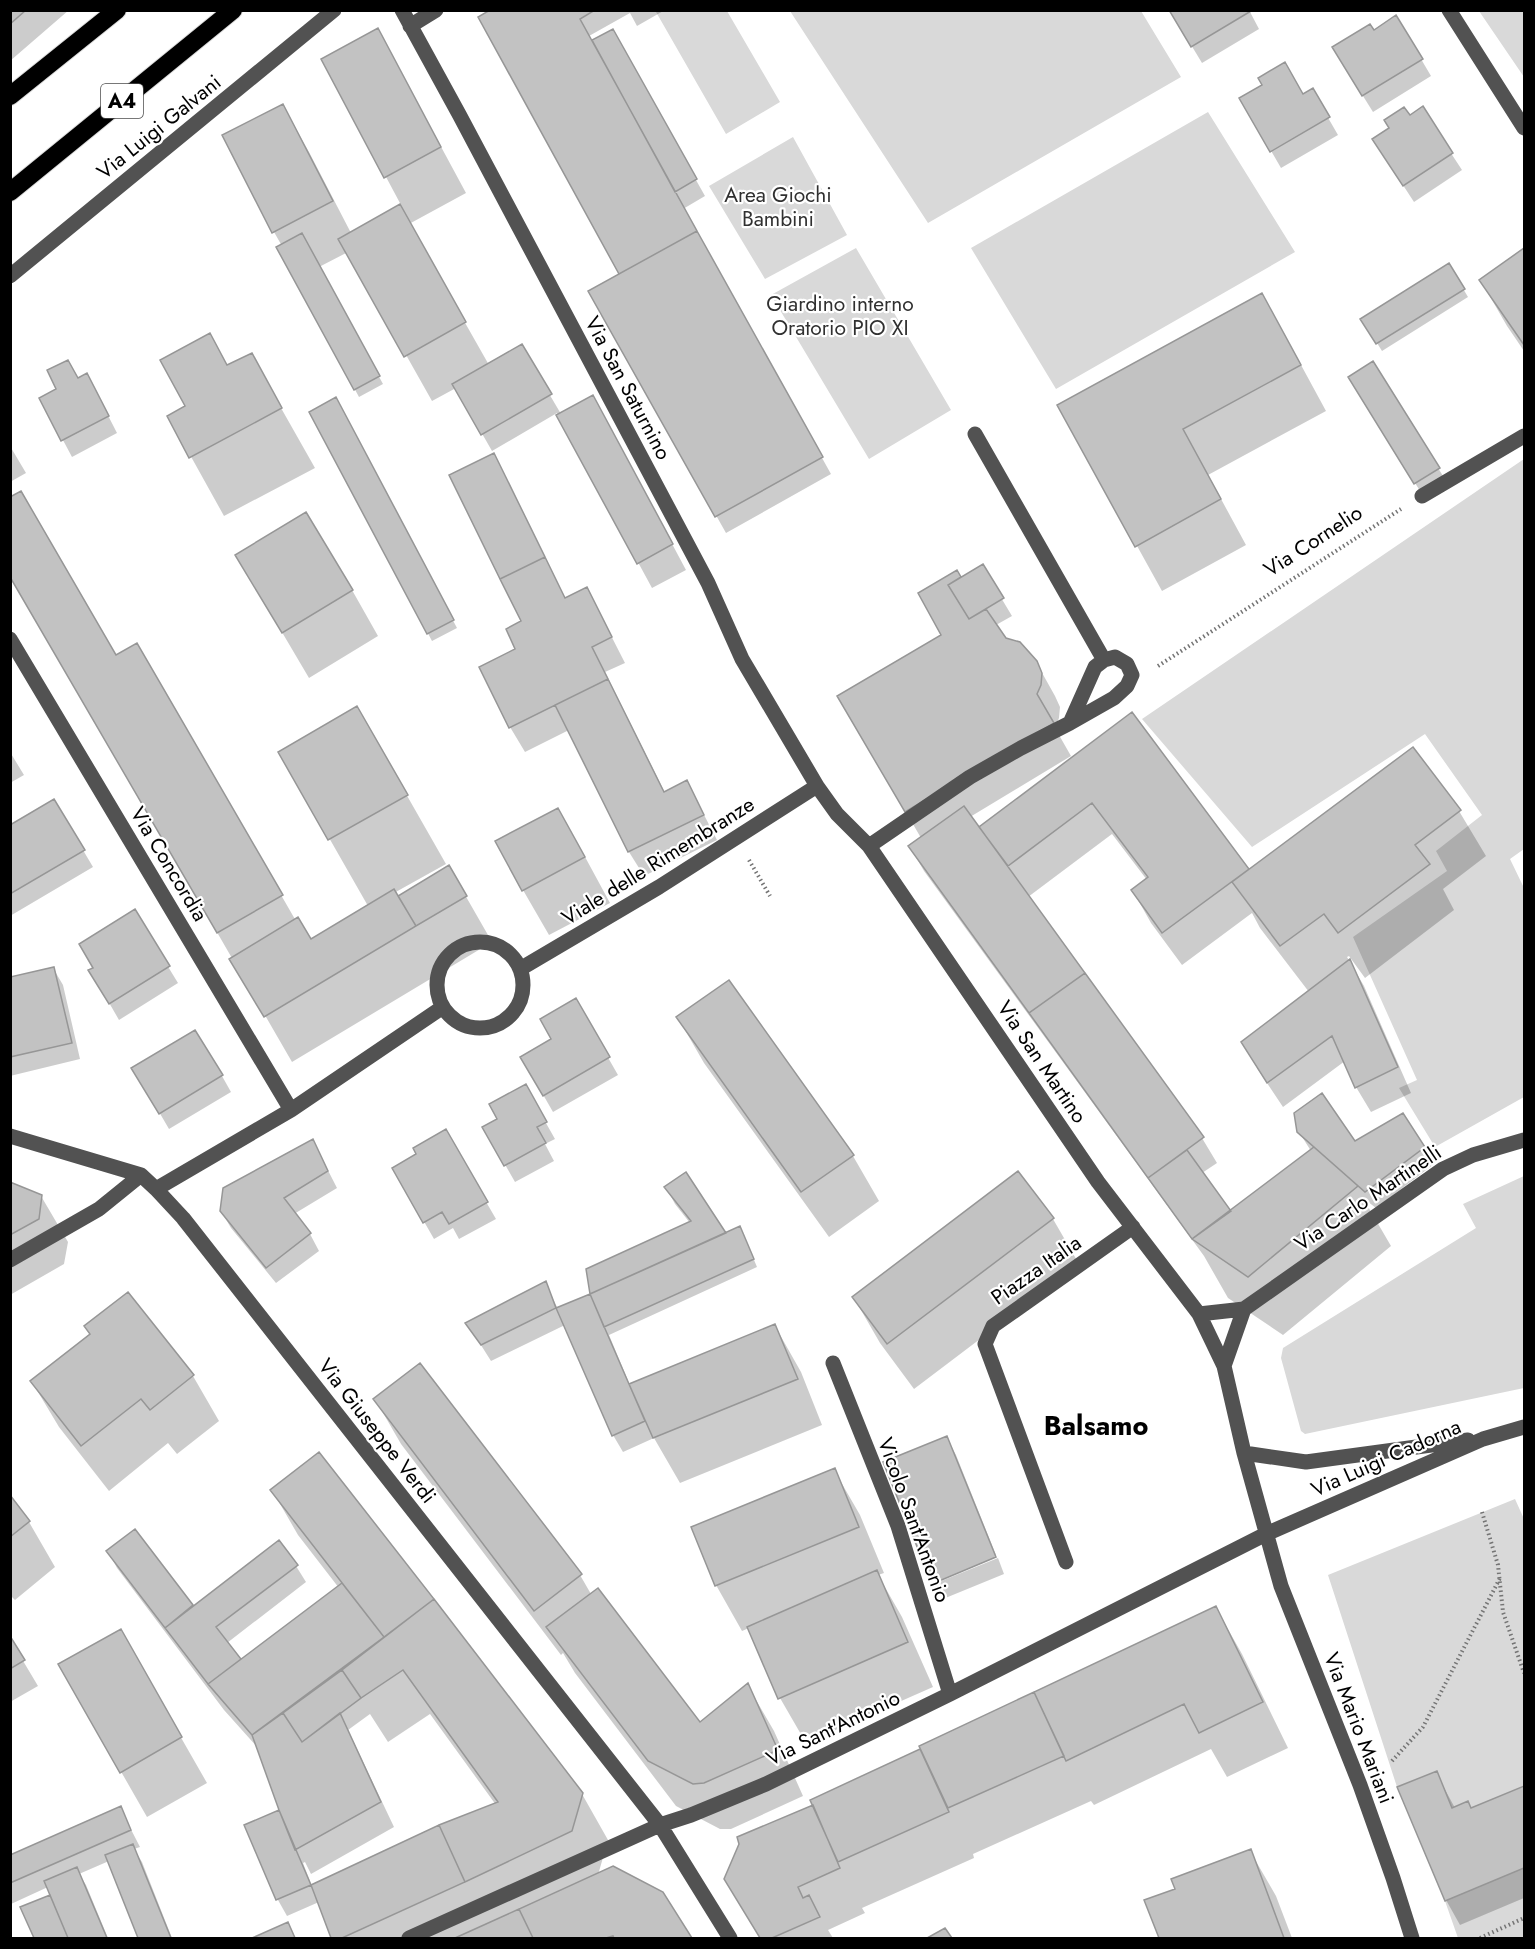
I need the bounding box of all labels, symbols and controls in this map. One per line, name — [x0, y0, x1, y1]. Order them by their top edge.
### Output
street label: Via Luigi Galvani — [90, 68, 228, 186]
road number: A4 — [101, 84, 143, 118]
park label: Area Giochi Bambini — [724, 180, 832, 234]
park label: Giardino interno Oratorio PIO XI — [766, 289, 914, 343]
street label: Via San Saturnino — [578, 311, 678, 465]
street label: Via Cornelio — [1258, 498, 1368, 584]
street label: Viale delle Rimembranze — [556, 789, 760, 933]
street label: Via Concordia — [123, 801, 215, 927]
street label: Via San Martino — [990, 995, 1094, 1129]
street label: Via Carlo Martinelli — [1288, 1138, 1448, 1258]
street label: Piazza Italia — [985, 1228, 1087, 1312]
street label: Via Giuseppe Verdi — [311, 1352, 443, 1510]
district label: Balsamo — [1044, 1406, 1148, 1445]
street label: Via Luigi Cadorna — [1306, 1412, 1466, 1504]
street label: Vicolo Sant'Antonio — [870, 1433, 958, 1607]
street label: Via Mario Mariani — [1316, 1648, 1402, 1808]
street label: Via Sant'Antonio — [761, 1683, 905, 1773]

